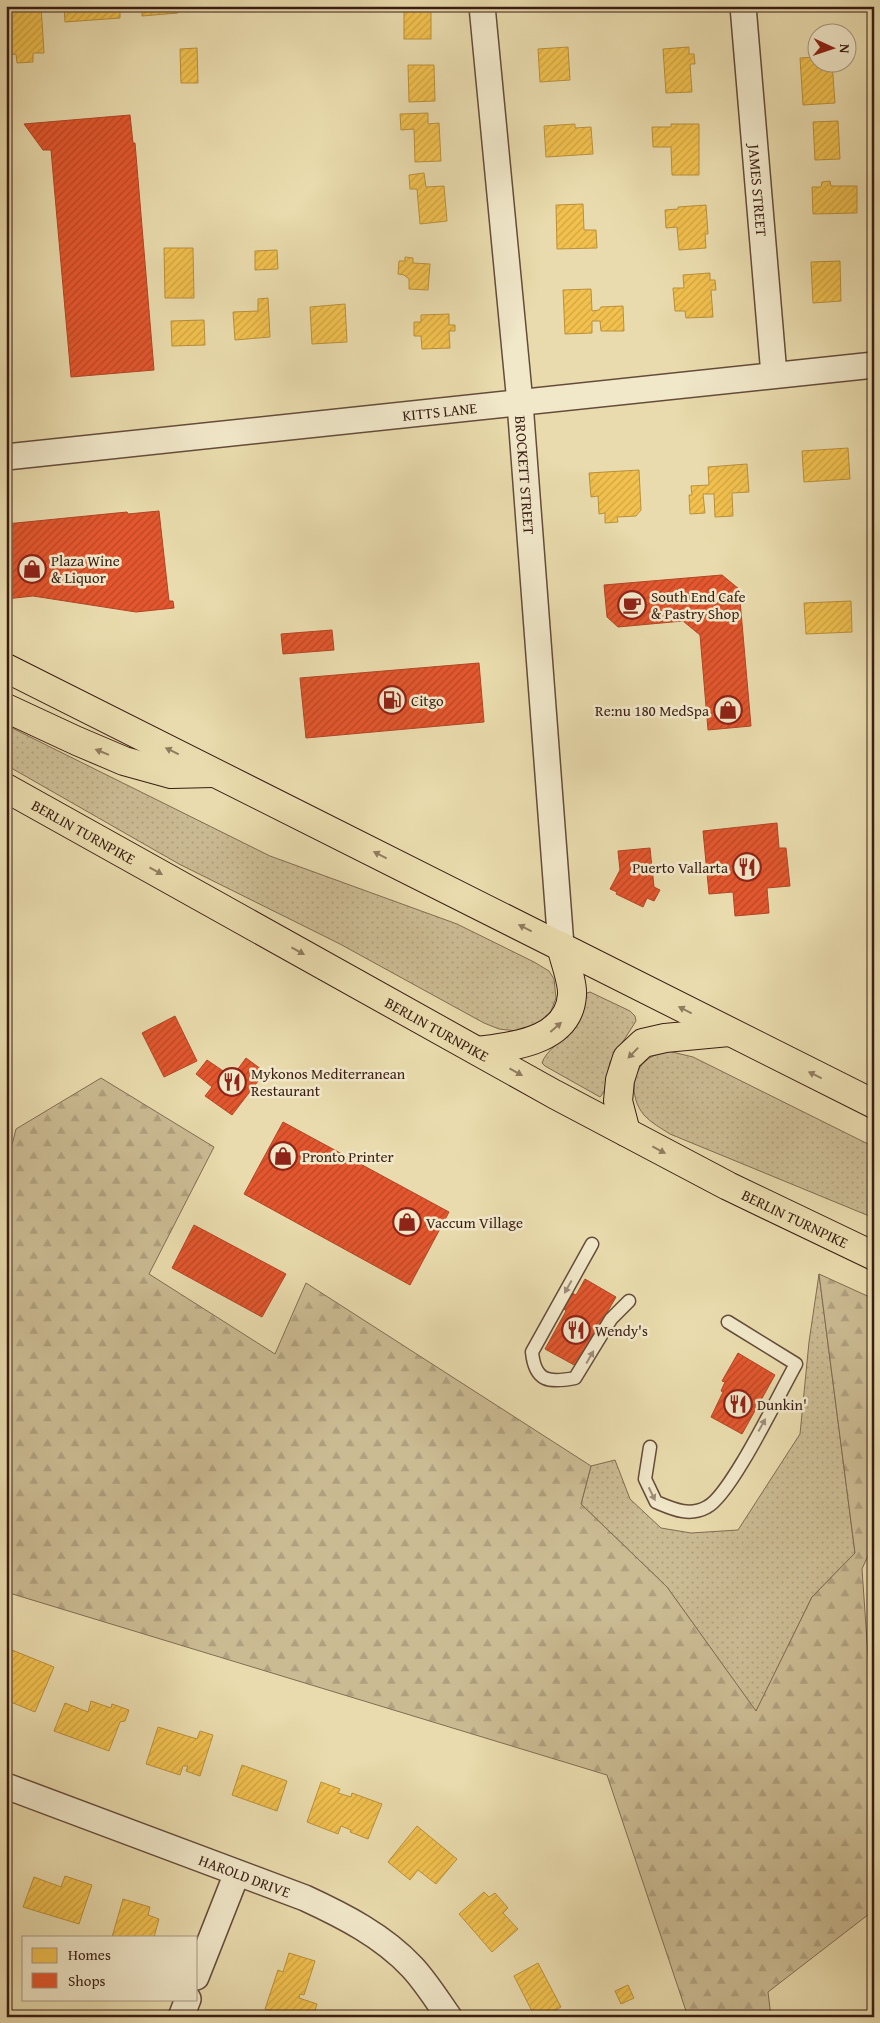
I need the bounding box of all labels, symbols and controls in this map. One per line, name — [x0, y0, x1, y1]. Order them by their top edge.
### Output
north arrow — [808, 22, 858, 72]
text: N — [835, 43, 855, 55]
street label: JAMES STREET — [744, 141, 773, 238]
street label: KITTS LANE — [401, 397, 478, 425]
street label: BROCKETT STREET — [510, 415, 540, 536]
place label: Plaza Wine & Liquor — [51, 550, 120, 588]
shop icon: Plaza Wine & Liquor — [17, 554, 47, 584]
place label: South End Cafe & Pastry Shop — [651, 586, 746, 624]
cafe icon: South End Cafe & Pastry Shop — [617, 590, 647, 620]
fuel station icon: Citgo — [377, 685, 407, 715]
place label: Citgo — [411, 690, 444, 711]
shop icon: Re:nu 180 MedSpa — [713, 695, 743, 725]
place label: Re:nu 180 MedSpa — [595, 700, 709, 721]
one-way arrow — [165, 747, 179, 755]
one-way arrow — [94, 748, 109, 756]
street label: BERLIN TURNPIKE — [28, 794, 140, 869]
one-way arrow — [373, 851, 387, 859]
restaurant icon: Puerto Vallarta — [732, 852, 762, 882]
place label: Puerto Vallarta — [632, 857, 728, 878]
one-way arrow — [149, 867, 162, 876]
one-way arrow — [518, 924, 532, 932]
one-way arrow — [291, 946, 304, 955]
street label: BERLIN TURNPIKE — [382, 991, 493, 1066]
one-way arrow — [678, 1005, 693, 1014]
one-way arrow — [550, 1021, 563, 1032]
one-way arrow — [627, 1047, 639, 1059]
place label: Mykonos Mediterranean Restaurant — [251, 1063, 406, 1101]
restaurant icon: Mykonos Mediterranean Restaurant — [217, 1067, 247, 1097]
one-way arrow — [509, 1068, 523, 1077]
one-way arrow — [808, 1071, 822, 1079]
shop icon: Pronto Printer — [268, 1141, 298, 1171]
place label: Pronto Printer — [302, 1146, 394, 1167]
one-way arrow — [652, 1146, 666, 1154]
street label: BERLIN TURNPIKE — [738, 1184, 852, 1253]
shop icon: Vaccum Village — [392, 1207, 422, 1237]
place label: Vaccum Village — [426, 1212, 523, 1233]
one-way arrow — [564, 1280, 573, 1294]
restaurant icon: Wendy's — [561, 1315, 591, 1345]
place label: Wendy's — [595, 1320, 648, 1341]
one-way arrow — [585, 1350, 594, 1363]
restaurant icon: Dunkin' — [723, 1389, 753, 1419]
place label: Dunkin' — [757, 1394, 807, 1415]
one-way arrow — [758, 1418, 766, 1433]
one-way arrow — [648, 1487, 656, 1501]
street label: HAROLD DRIVE — [196, 1849, 294, 1902]
legend — [22, 1936, 198, 2000]
text: Homes — [68, 1944, 111, 1965]
text: Shops — [68, 1970, 105, 1991]

